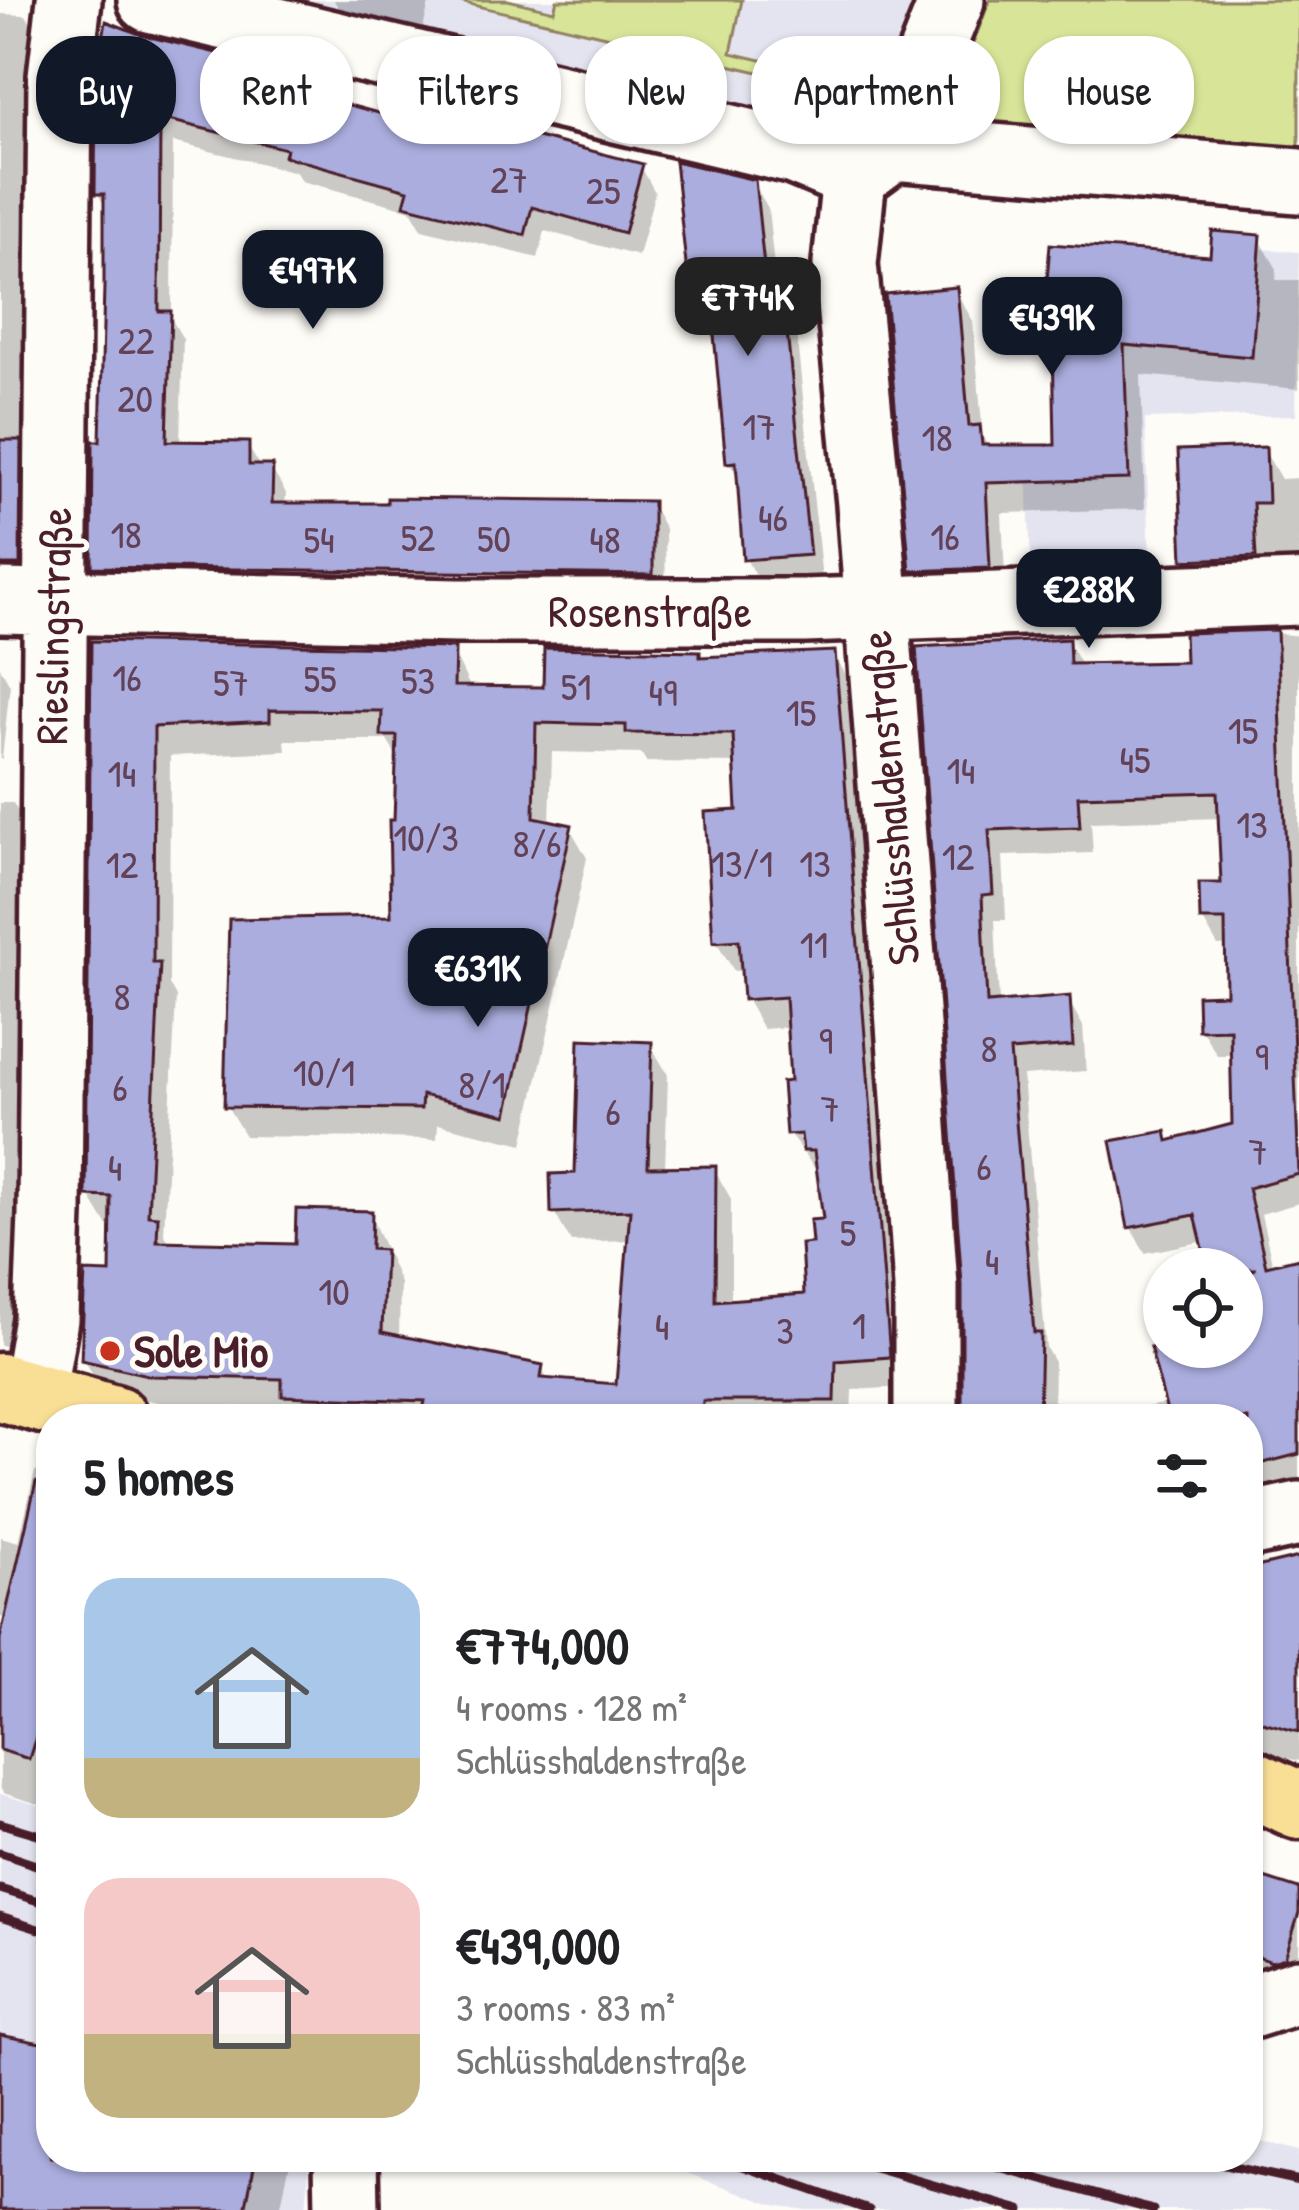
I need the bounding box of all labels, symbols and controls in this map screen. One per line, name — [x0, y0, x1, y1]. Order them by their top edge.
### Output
chip: Buy — [36, 36, 176, 144]
chip: Rent — [200, 36, 353, 144]
chip: Filters — [377, 36, 561, 144]
chip: New — [585, 36, 727, 144]
chip: Apartment — [751, 36, 1000, 144]
chip: House — [1024, 36, 1194, 144]
house number: 27 — [490, 152, 528, 205]
house number: 25 — [586, 163, 620, 216]
pin: €497K — [229, 230, 397, 332]
text: €497K — [269, 242, 357, 295]
pin: €774K — [664, 257, 832, 359]
text: €774K — [702, 269, 794, 322]
pin: €439K — [968, 277, 1136, 379]
text: €439K — [1009, 289, 1095, 342]
house number: 22 — [118, 313, 154, 366]
house number: 20 — [117, 371, 153, 424]
house number: 17 — [742, 399, 776, 452]
house number: 18 — [921, 410, 953, 463]
house number: 46 — [758, 490, 788, 543]
street label: Rieslingstraße — [20, 507, 85, 745]
house number: 18 — [110, 507, 142, 560]
house number: 16 — [930, 509, 960, 562]
house number: 52 — [401, 510, 435, 563]
house number: 50 — [477, 511, 511, 564]
house number: 54 — [303, 512, 335, 565]
house number: 48 — [589, 512, 621, 565]
pin: €288K — [1005, 549, 1173, 651]
text: €288K — [1043, 561, 1135, 614]
street label: Rosenstraße — [548, 580, 752, 641]
street label: Schlüsshaldenstraße — [843, 628, 934, 968]
house number: 16 — [112, 650, 142, 703]
house number: 55 — [304, 651, 337, 704]
house number: 53 — [401, 653, 435, 706]
house number: 57 — [213, 655, 249, 708]
house number: 51 — [561, 659, 591, 712]
house number: 49 — [649, 665, 677, 718]
house number: 15 — [786, 685, 816, 738]
house number: 15 — [1228, 703, 1258, 756]
house number: 45 — [1119, 732, 1151, 785]
house number: 14 — [947, 743, 975, 796]
house number: 14 — [108, 746, 136, 799]
house number: 13 — [1236, 797, 1268, 850]
house number: 10/3 — [393, 810, 459, 863]
house number: 8/6 — [513, 816, 561, 869]
house number: 12 — [942, 829, 974, 882]
house number: 13/1 — [711, 836, 773, 889]
house number: 13 — [799, 836, 831, 889]
house number: 12 — [106, 837, 138, 890]
house number: 11 — [800, 917, 828, 970]
pin: €631K — [394, 928, 562, 1030]
text: €631K — [435, 940, 521, 993]
house number: 8 — [114, 969, 130, 1022]
house number: 9 — [819, 1013, 833, 1066]
house number: 8 — [981, 1021, 997, 1074]
house number: 9 — [1255, 1029, 1269, 1082]
house number: 10/1 — [293, 1045, 355, 1098]
house number: 8/1 — [458, 1057, 506, 1110]
house number: 6 — [112, 1060, 128, 1113]
house number: 7 — [820, 1081, 840, 1134]
house number: 6 — [605, 1084, 621, 1137]
house number: 7 — [1248, 1124, 1268, 1177]
house number: 6 — [976, 1139, 992, 1192]
house number: 4 — [108, 1140, 122, 1193]
house number: 5 — [840, 1205, 856, 1258]
house number: 4 — [985, 1234, 999, 1287]
map controls — [1143, 1248, 1263, 1368]
button: locate — [1143, 1248, 1263, 1368]
house number: 10 — [318, 1264, 350, 1317]
house number: 1 — [852, 1298, 866, 1351]
house number: 4 — [655, 1299, 669, 1352]
house number: 3 — [776, 1303, 794, 1356]
place label: Sole Mio — [134, 1320, 268, 1381]
marker: Sole Mio — [97, 1338, 123, 1364]
text: 5 homes — [84, 1442, 234, 1511]
icon: filters — [1149, 1443, 1215, 1509]
text: €774,000 — [456, 1611, 629, 1680]
icon: home — [180, 1626, 324, 1770]
text: 4 rooms · 128 m² — [456, 1680, 687, 1733]
text: Schlüsshaldenstraße — [456, 1733, 747, 1786]
text: €439,000 — [456, 1911, 620, 1980]
icon: home — [180, 1926, 324, 2070]
text: 3 rooms · 83 m² — [456, 1980, 675, 2033]
text: Schlüsshaldenstraße — [456, 2033, 747, 2086]

